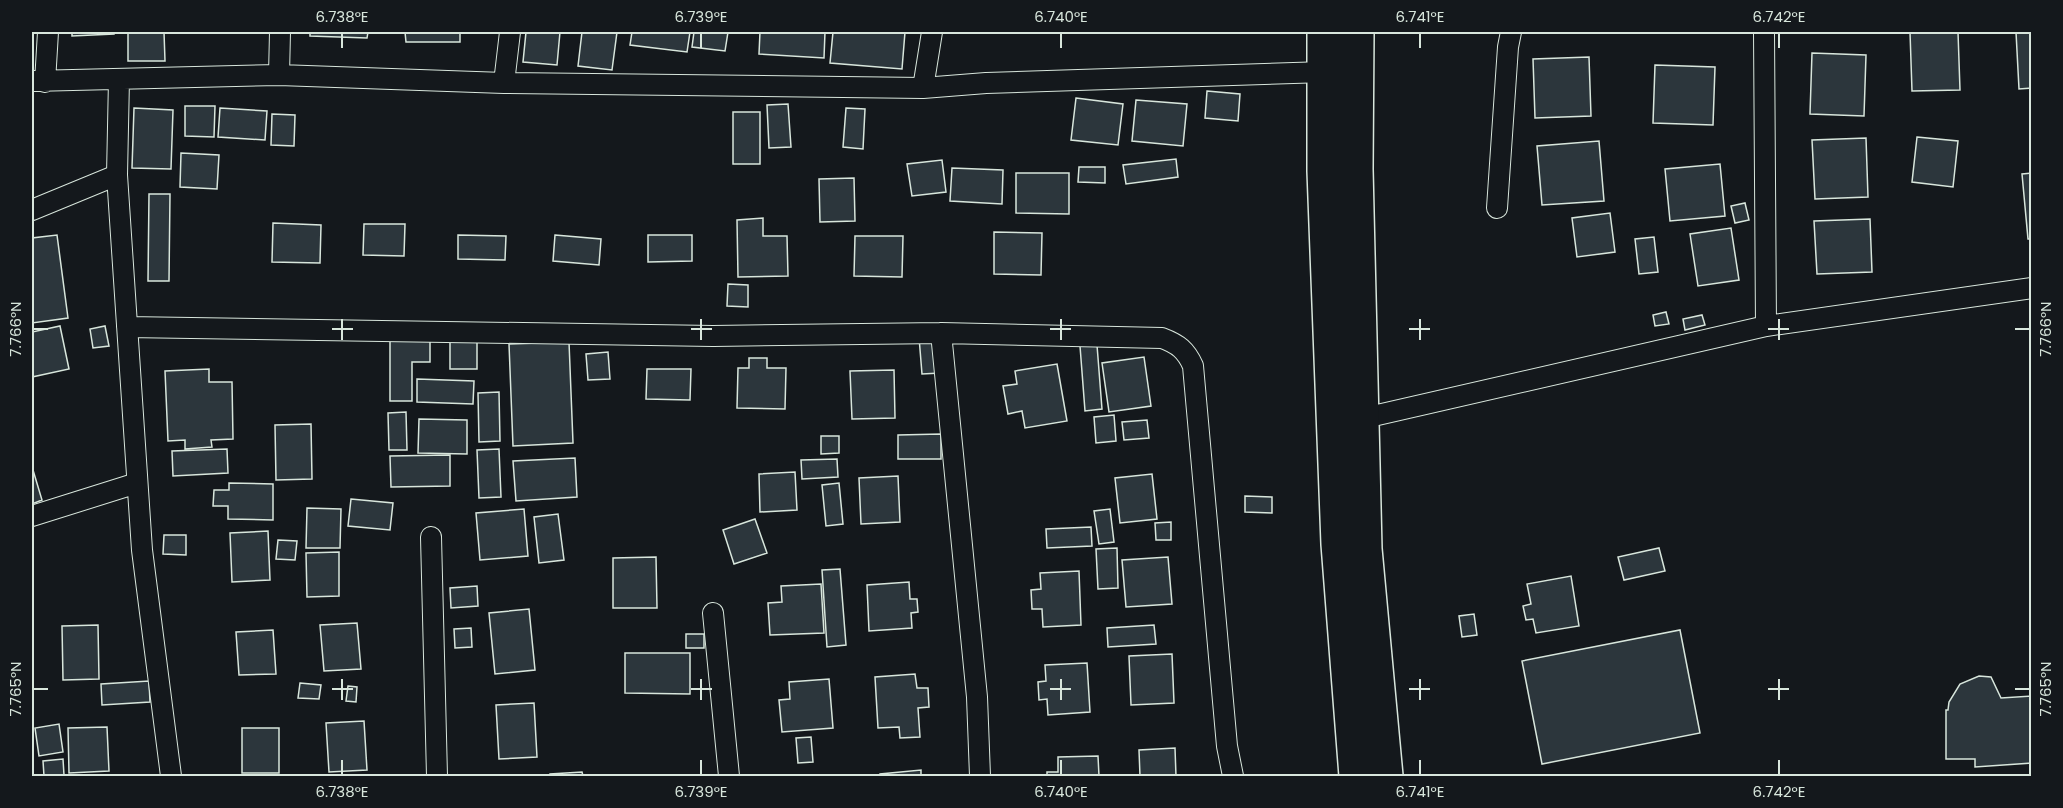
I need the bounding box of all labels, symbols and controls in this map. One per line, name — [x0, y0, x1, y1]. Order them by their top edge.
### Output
text: 6.738°E — [315, 6, 369, 27]
text: 6.739°E — [675, 6, 728, 27]
text: 6.740°E — [1034, 6, 1088, 27]
text: 6.741°E — [1396, 6, 1444, 27]
text: 6.742°E — [1753, 6, 1805, 27]
text: 7.766°N — [5, 301, 26, 357]
text: 7.766°N — [2035, 301, 2056, 357]
text: 7.765°N — [5, 661, 26, 717]
text: 7.765°N — [2035, 661, 2056, 717]
text: 6.738°E — [315, 781, 369, 802]
text: 6.739°E — [675, 781, 728, 802]
text: 6.740°E — [1034, 781, 1088, 802]
text: 6.741°E — [1396, 781, 1444, 802]
text: 6.742°E — [1753, 781, 1805, 802]

